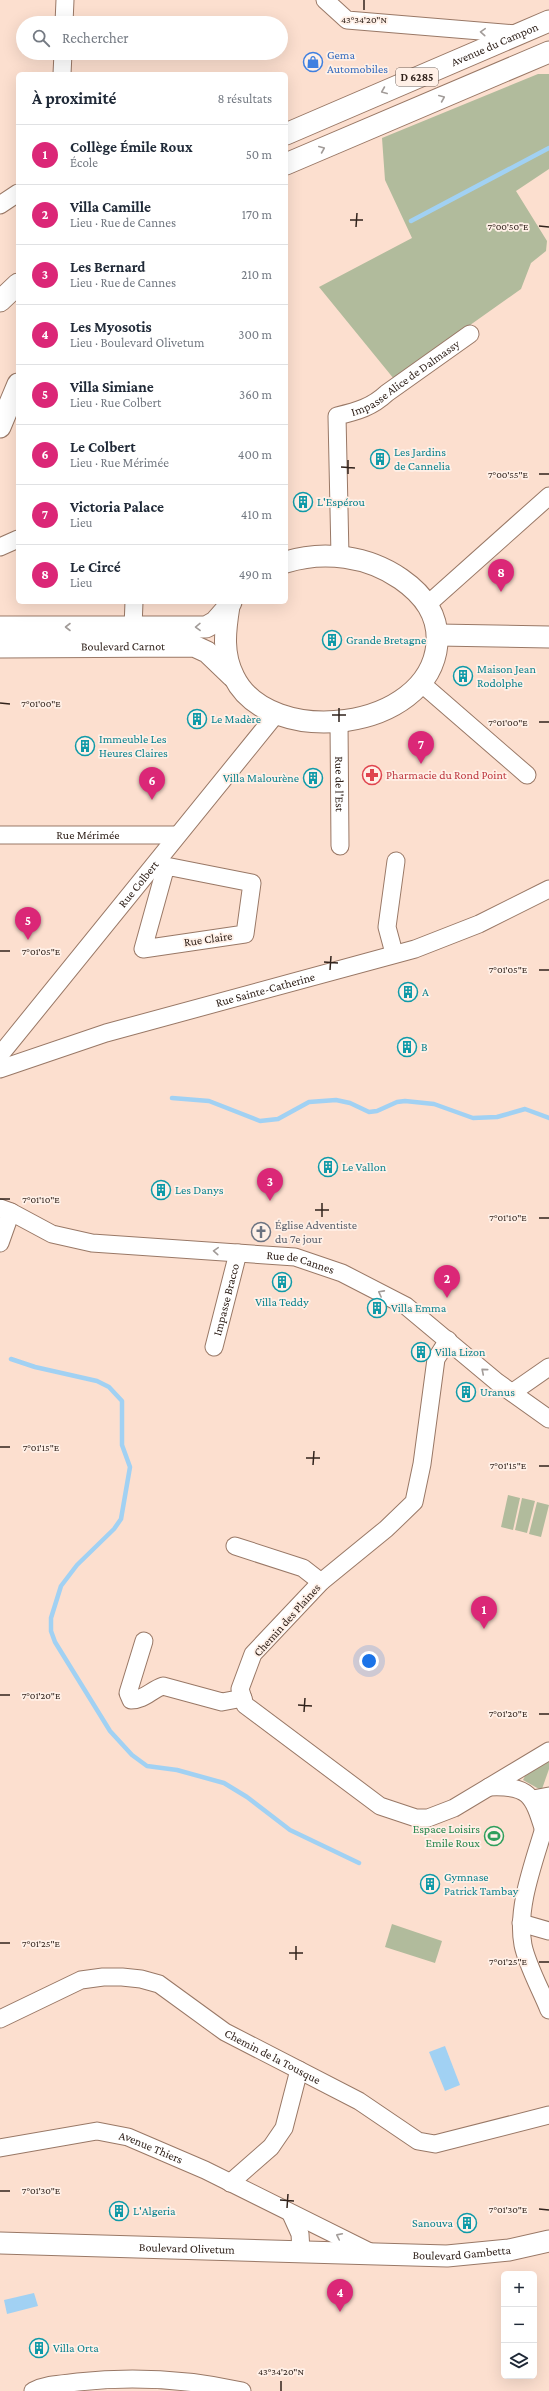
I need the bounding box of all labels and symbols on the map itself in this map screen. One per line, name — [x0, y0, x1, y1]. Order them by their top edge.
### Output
text: 43°34'20"N — [341, 14, 387, 25]
street label: Avenue du Campon — [449, 19, 541, 69]
one-way arrow — [480, 28, 486, 37]
place label: Gema Automobiles — [327, 48, 388, 76]
shop icon: Gema Automobiles — [302, 51, 324, 73]
road number: D 6285 — [396, 68, 438, 86]
one-way arrow — [381, 86, 389, 94]
one-way arrow — [438, 95, 445, 103]
one-way arrow — [318, 146, 325, 154]
text: 7°00'50"E — [488, 221, 529, 232]
street label: Impasse Alice de Dalmassy — [349, 336, 463, 419]
place label: Les Jardins de Cannelia — [394, 445, 451, 473]
building icon: Les Jardins de Cannelia — [369, 448, 391, 470]
text: 7°00'55"E — [488, 469, 529, 480]
building icon: L'Espérou — [292, 491, 314, 513]
place label: L'Espérou — [317, 495, 365, 509]
pin: 8 — [488, 559, 514, 592]
one-way arrow — [65, 623, 71, 631]
one-way arrow — [195, 623, 201, 631]
building icon: Grande Bretagne — [321, 629, 343, 651]
place label: Grande Bretagne — [346, 633, 426, 647]
street label: Boulevard Carnot — [81, 639, 166, 654]
place label: Maison Jean Rodolphe — [477, 662, 536, 690]
building icon: Maison Jean Rodolphe — [452, 665, 474, 687]
text: 7°01'00"E — [21, 698, 61, 709]
building icon: Le Madère — [186, 708, 208, 730]
place label: Le Madère — [211, 712, 261, 726]
text: 7°01'00"E — [488, 717, 528, 728]
pin: 7 — [408, 731, 434, 764]
place label: Immeuble Les Heures Claires — [99, 732, 168, 760]
building icon: Immeuble Les Heures Claires — [74, 735, 96, 757]
street label: Rue de l'Est — [332, 756, 347, 813]
pharmacy icon: Pharmacie du Rond Point — [361, 764, 383, 786]
pin: 6 — [139, 767, 165, 800]
building icon: Villa Malourène — [302, 767, 324, 789]
place label: Pharmacie du Rond Point — [386, 768, 508, 782]
place label: Villa Malourène — [223, 771, 299, 785]
street label: Rue Mérimée — [56, 828, 120, 842]
street label: Rue Colbert — [115, 857, 162, 910]
pin: 5 — [15, 907, 41, 940]
street label: Rue Claire — [183, 929, 233, 949]
text: 7°01'05"E — [22, 946, 61, 957]
text: 7°01'05"E — [489, 964, 528, 975]
street label: Rue Sainte-Catherine — [214, 970, 317, 1010]
building icon: A — [397, 981, 419, 1003]
place label: A — [422, 985, 429, 999]
building icon: B — [396, 1036, 418, 1058]
place label: B — [421, 1040, 428, 1054]
building icon: Le Vallon — [317, 1156, 339, 1178]
place label: Le Vallon — [342, 1160, 387, 1174]
pin: 3 — [257, 1168, 283, 1201]
building icon: Les Danys — [150, 1179, 172, 1201]
place label: Les Danys — [175, 1183, 224, 1197]
text: 7°01'10"E — [22, 1194, 60, 1205]
text: 7°01'10"E — [489, 1212, 527, 1223]
place label: Église Adventiste du 7e jour — [275, 1218, 357, 1246]
church icon: Église Adventiste du 7e jour — [250, 1221, 272, 1243]
one-way arrow — [213, 1247, 219, 1256]
street label: Rue de Cannes — [266, 1248, 336, 1277]
street label: Impasse Bracco — [210, 1262, 242, 1337]
pin: 2 — [434, 1265, 460, 1298]
building icon: Villa Teddy — [271, 1271, 293, 1293]
one-way arrow — [377, 1290, 385, 1297]
place label: Villa Teddy — [255, 1295, 309, 1309]
building icon: Villa Emma — [366, 1297, 388, 1319]
place label: Villa Emma — [391, 1301, 447, 1315]
building icon: Villa Lizon — [410, 1341, 432, 1363]
place label: Villa Lizon — [435, 1345, 486, 1359]
one-way arrow — [481, 1368, 489, 1375]
building icon: Uranus — [455, 1381, 477, 1403]
place label: Uranus — [480, 1385, 515, 1399]
text: 7°01'15"E — [23, 1442, 60, 1453]
text: 7°01'15"E — [490, 1460, 527, 1471]
street label: Chemin des Plaines — [251, 1581, 324, 1659]
pin: 1 — [471, 1596, 497, 1629]
your location — [359, 1651, 379, 1671]
text: 7°01'20"E — [22, 1690, 61, 1701]
text: 7°01'20"E — [489, 1708, 528, 1719]
place label: Espace Loisirs Emile Roux — [413, 1822, 480, 1850]
sports icon: Espace Loisirs Emile Roux — [483, 1825, 505, 1847]
place label: Gymnase Patrick Tambay — [444, 1870, 519, 1898]
building icon: Gymnase Patrick Tambay — [419, 1873, 441, 1895]
text: 7°01'25"E — [22, 1938, 60, 1949]
text: 7°01'25"E — [489, 1956, 527, 1967]
street label: Chemin de la Tousque — [222, 2026, 323, 2087]
street label: Avenue Thiers — [118, 2128, 185, 2167]
text: 7°01'30"E — [22, 2185, 61, 2196]
building icon: L'Algeria — [108, 2200, 130, 2222]
place label: L'Algeria — [133, 2204, 176, 2218]
text: 7°01'30"E — [489, 2204, 528, 2215]
building icon: Sanouva — [456, 2212, 478, 2234]
place label: Sanouva — [412, 2216, 453, 2230]
one-way arrow — [335, 2234, 343, 2241]
street label: Boulevard Olivetum — [139, 2240, 235, 2257]
street label: Boulevard Gambetta — [412, 2243, 512, 2263]
pin: 4 — [327, 2279, 353, 2312]
building icon: Villa Orta — [28, 2337, 50, 2359]
place label: Villa Orta — [53, 2341, 99, 2355]
text: 43°34'20"N — [258, 2366, 304, 2377]

